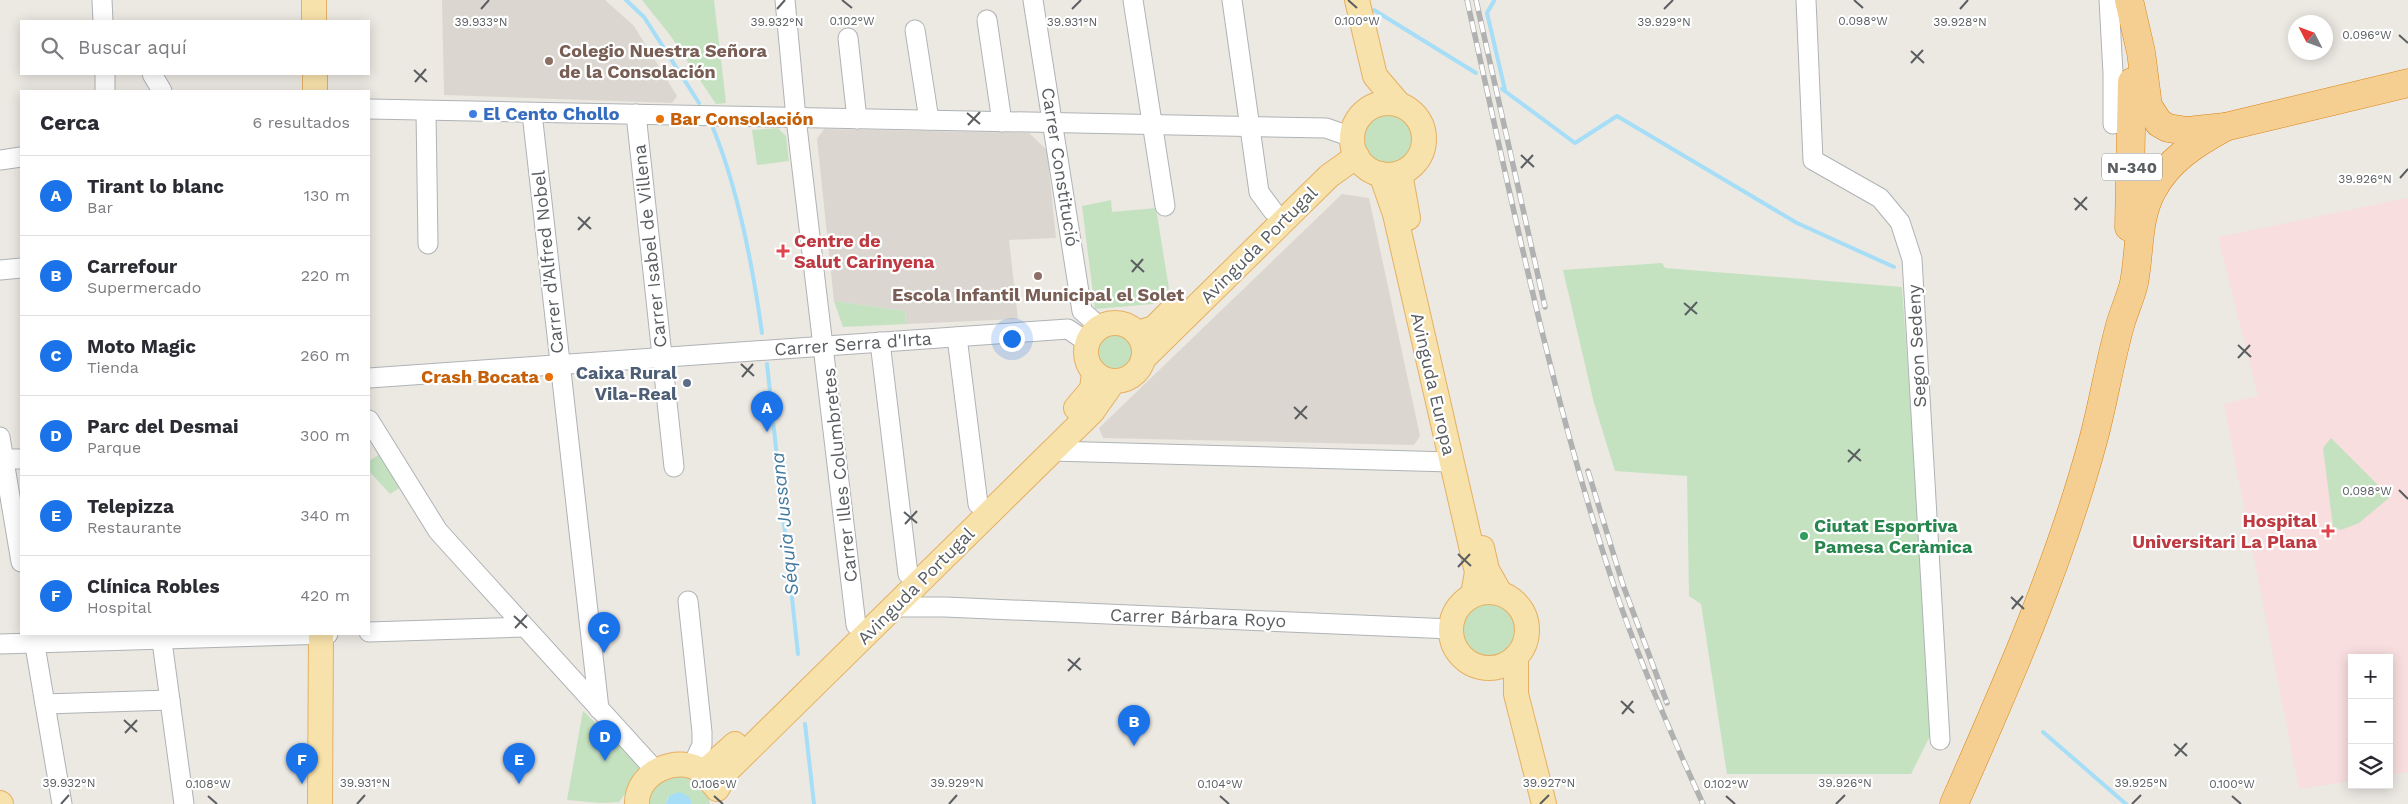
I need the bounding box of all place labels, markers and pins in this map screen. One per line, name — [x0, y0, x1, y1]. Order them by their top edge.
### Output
place label: Colegio Nuestra Señora de la Consolación — [559, 40, 768, 82]
marker: Colegio Nuestra Señora de la Consolación — [543, 55, 555, 67]
place label: El Cento Chollo — [483, 103, 620, 124]
marker: El Cento Chollo — [467, 108, 479, 120]
place label: Bar Consolación — [670, 108, 814, 129]
marker: Bar Consolación — [654, 113, 666, 125]
place label: Centre de Salut Carinyena — [794, 230, 935, 272]
marker: Centre de Salut Carinyena — [776, 244, 790, 258]
marker: Escola Infantil Municipal el Solet — [1032, 270, 1044, 282]
place label: Escola Infantil Municipal el Solet — [892, 284, 1184, 305]
place label: Caixa Rural Vila-Real — [576, 362, 677, 404]
place label: Crash Bocata — [421, 366, 540, 387]
marker: Crash Bocata — [543, 371, 555, 383]
marker: Caixa Rural Vila-Real — [681, 377, 693, 389]
pin: A — [751, 391, 783, 432]
place label: Hospital Universitari La Plana — [2132, 510, 2318, 552]
place label: Ciutat Esportiva Pamesa Ceràmica — [1814, 515, 1973, 557]
marker: Hospital Universitari La Plana — [2321, 524, 2335, 538]
marker: Ciutat Esportiva Pamesa Ceràmica — [1798, 530, 1810, 542]
pin: C — [588, 612, 620, 653]
pin: B — [1118, 705, 1150, 746]
pin: D — [589, 720, 621, 761]
pin: F — [286, 743, 318, 784]
pin: E — [503, 743, 535, 784]

